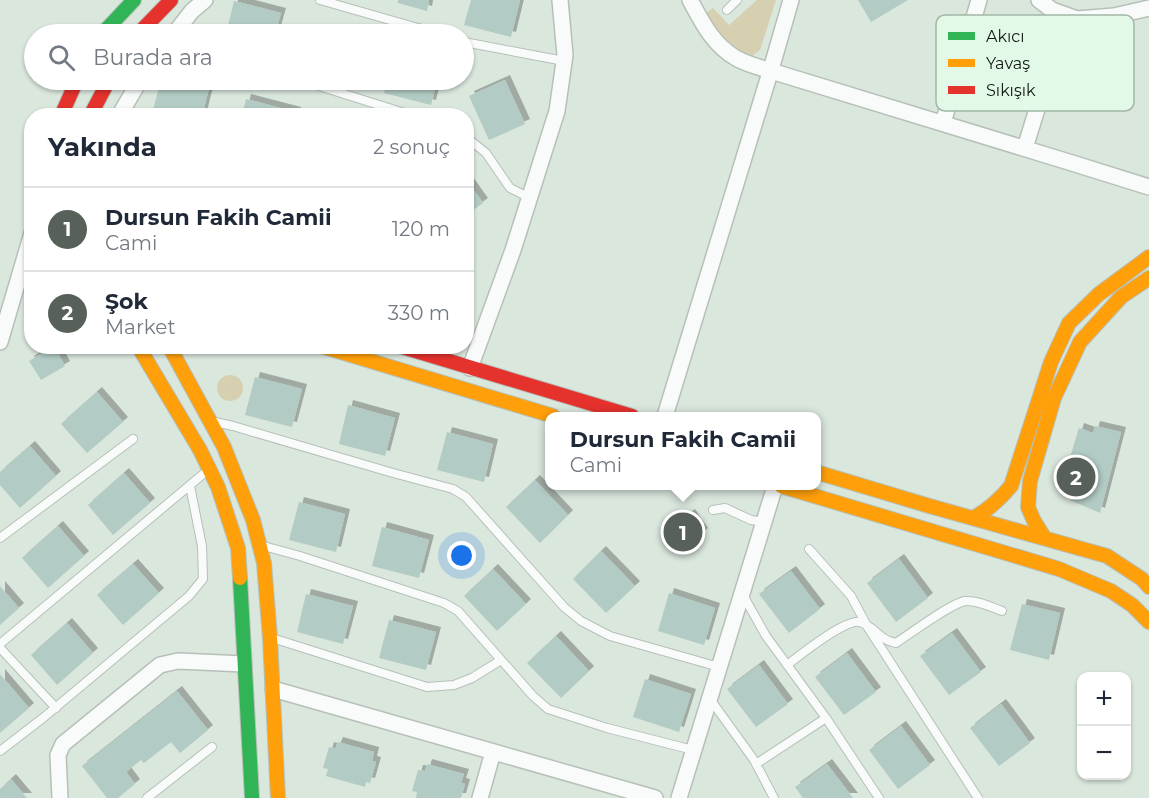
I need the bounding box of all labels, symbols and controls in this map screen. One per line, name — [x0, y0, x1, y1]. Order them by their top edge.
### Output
legend — [936, 15, 1134, 111]
search box — [24, 24, 474, 90]
text: Akıcı — [986, 27, 1025, 46]
icon: search — [45, 41, 78, 74]
text: Burada ara — [93, 44, 213, 71]
text: Yavaş — [986, 54, 1030, 73]
text: Sıkışık — [986, 81, 1036, 100]
text: Yakında — [48, 131, 157, 163]
text: 2 sonuç — [373, 135, 450, 159]
text: Dursun Fakih Camii — [105, 204, 332, 231]
text: 1 — [64, 217, 71, 241]
text: 120 m — [392, 217, 450, 241]
text: Cami — [105, 231, 157, 255]
text: Şok — [105, 288, 148, 315]
text: 2 — [62, 301, 73, 325]
text: 330 m — [388, 301, 450, 325]
text: Market — [105, 315, 176, 339]
popup — [545, 412, 821, 490]
text: Dursun Fakih Camii — [570, 426, 796, 453]
text: Cami — [570, 453, 622, 477]
pin: 2 — [1056, 454, 1096, 500]
pin: 1 — [664, 510, 702, 554]
your location — [447, 541, 476, 570]
map controls — [1077, 672, 1131, 780]
button: + — [1077, 672, 1131, 726]
button: − — [1077, 726, 1131, 780]

